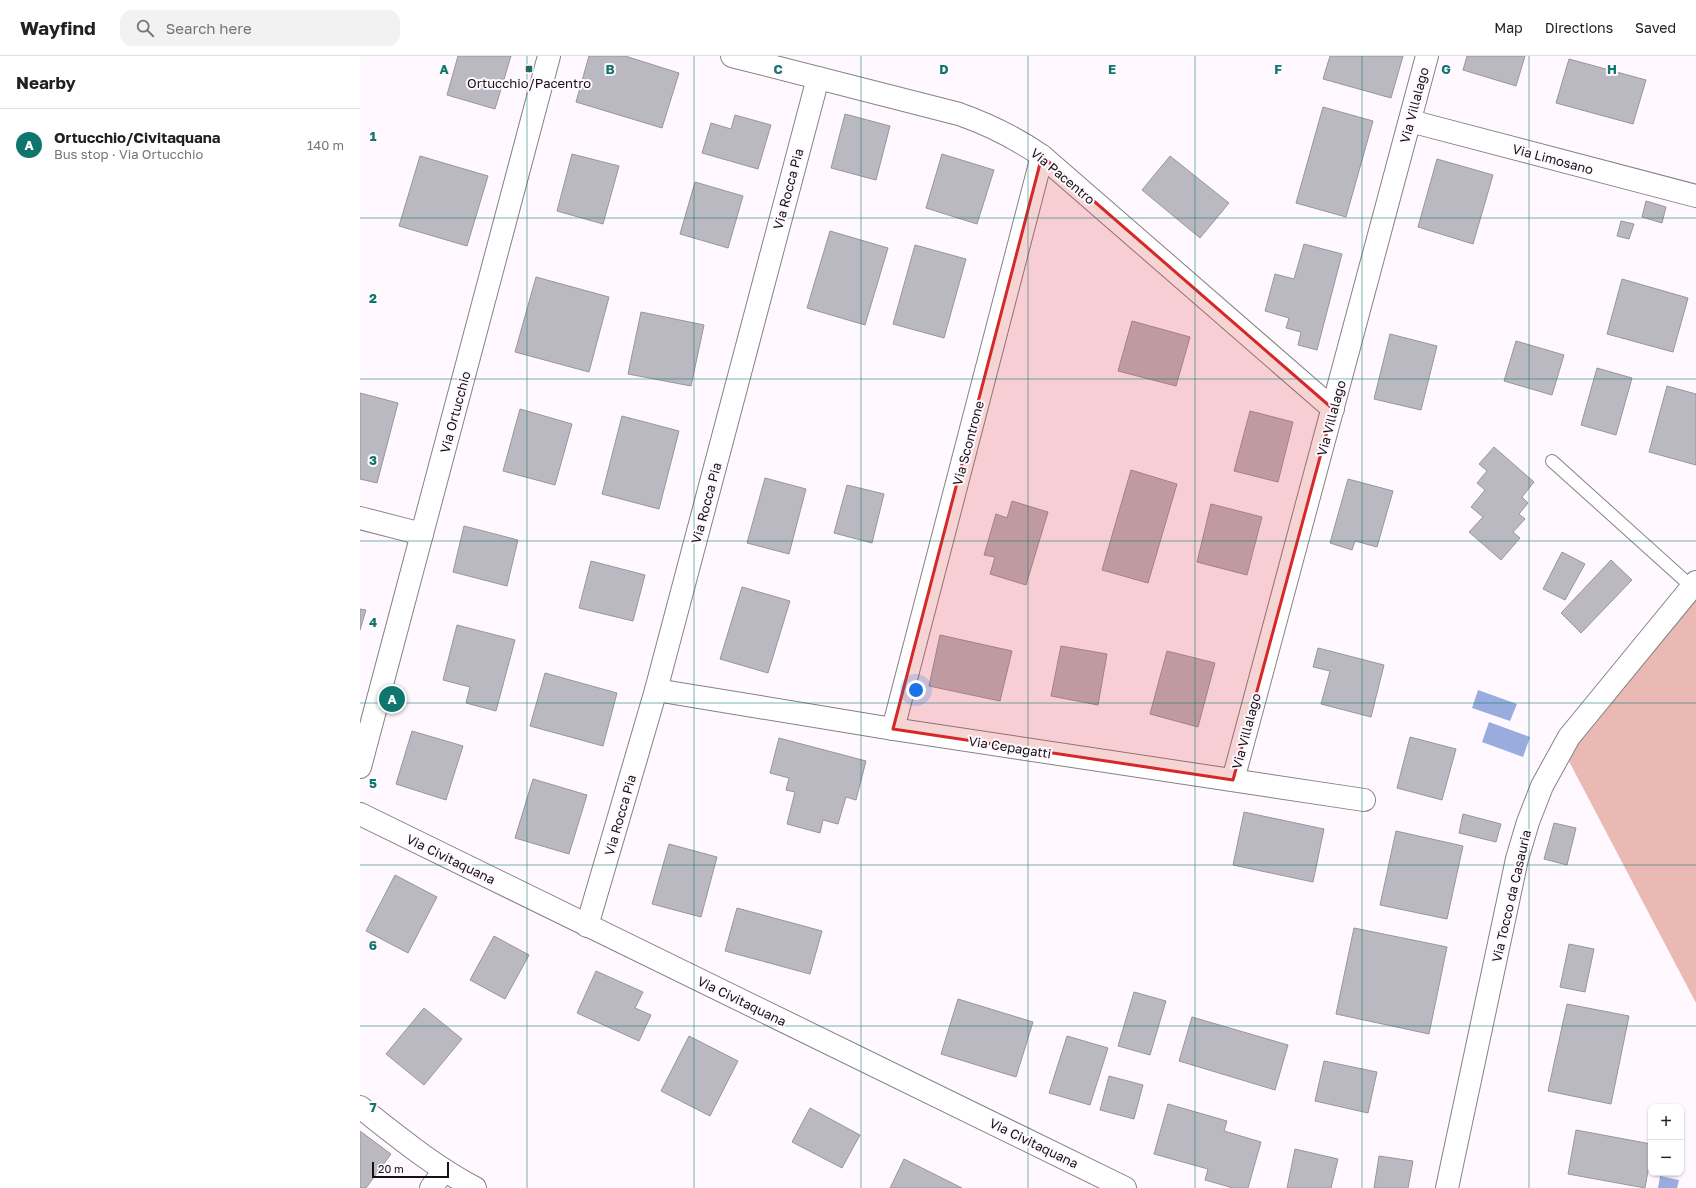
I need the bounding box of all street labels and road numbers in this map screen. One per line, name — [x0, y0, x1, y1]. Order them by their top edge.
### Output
street label: Via Villalago — [1396, 65, 1432, 145]
street label: Via Limosano — [1511, 141, 1595, 178]
street label: Via Pacentro — [1028, 144, 1099, 208]
street label: Via Rocca Pia — [769, 147, 807, 231]
street label: Via Ortucchio — [436, 369, 474, 455]
street label: Via Villalago — [1313, 378, 1349, 458]
street label: Via Scontrone — [949, 399, 987, 487]
street label: Via Rocca Pia — [687, 461, 725, 545]
street label: Via Villalago — [1228, 691, 1264, 771]
street label: Via Cepagatti — [968, 733, 1052, 761]
street label: Via Rocca Pia — [601, 773, 639, 857]
street label: Via Tocco da Casauria — [1488, 828, 1534, 964]
street label: Via Civitaquana — [404, 831, 498, 887]
street label: Via Civitaquana — [695, 973, 789, 1029]
street label: Via Civitaquana — [987, 1115, 1081, 1171]

